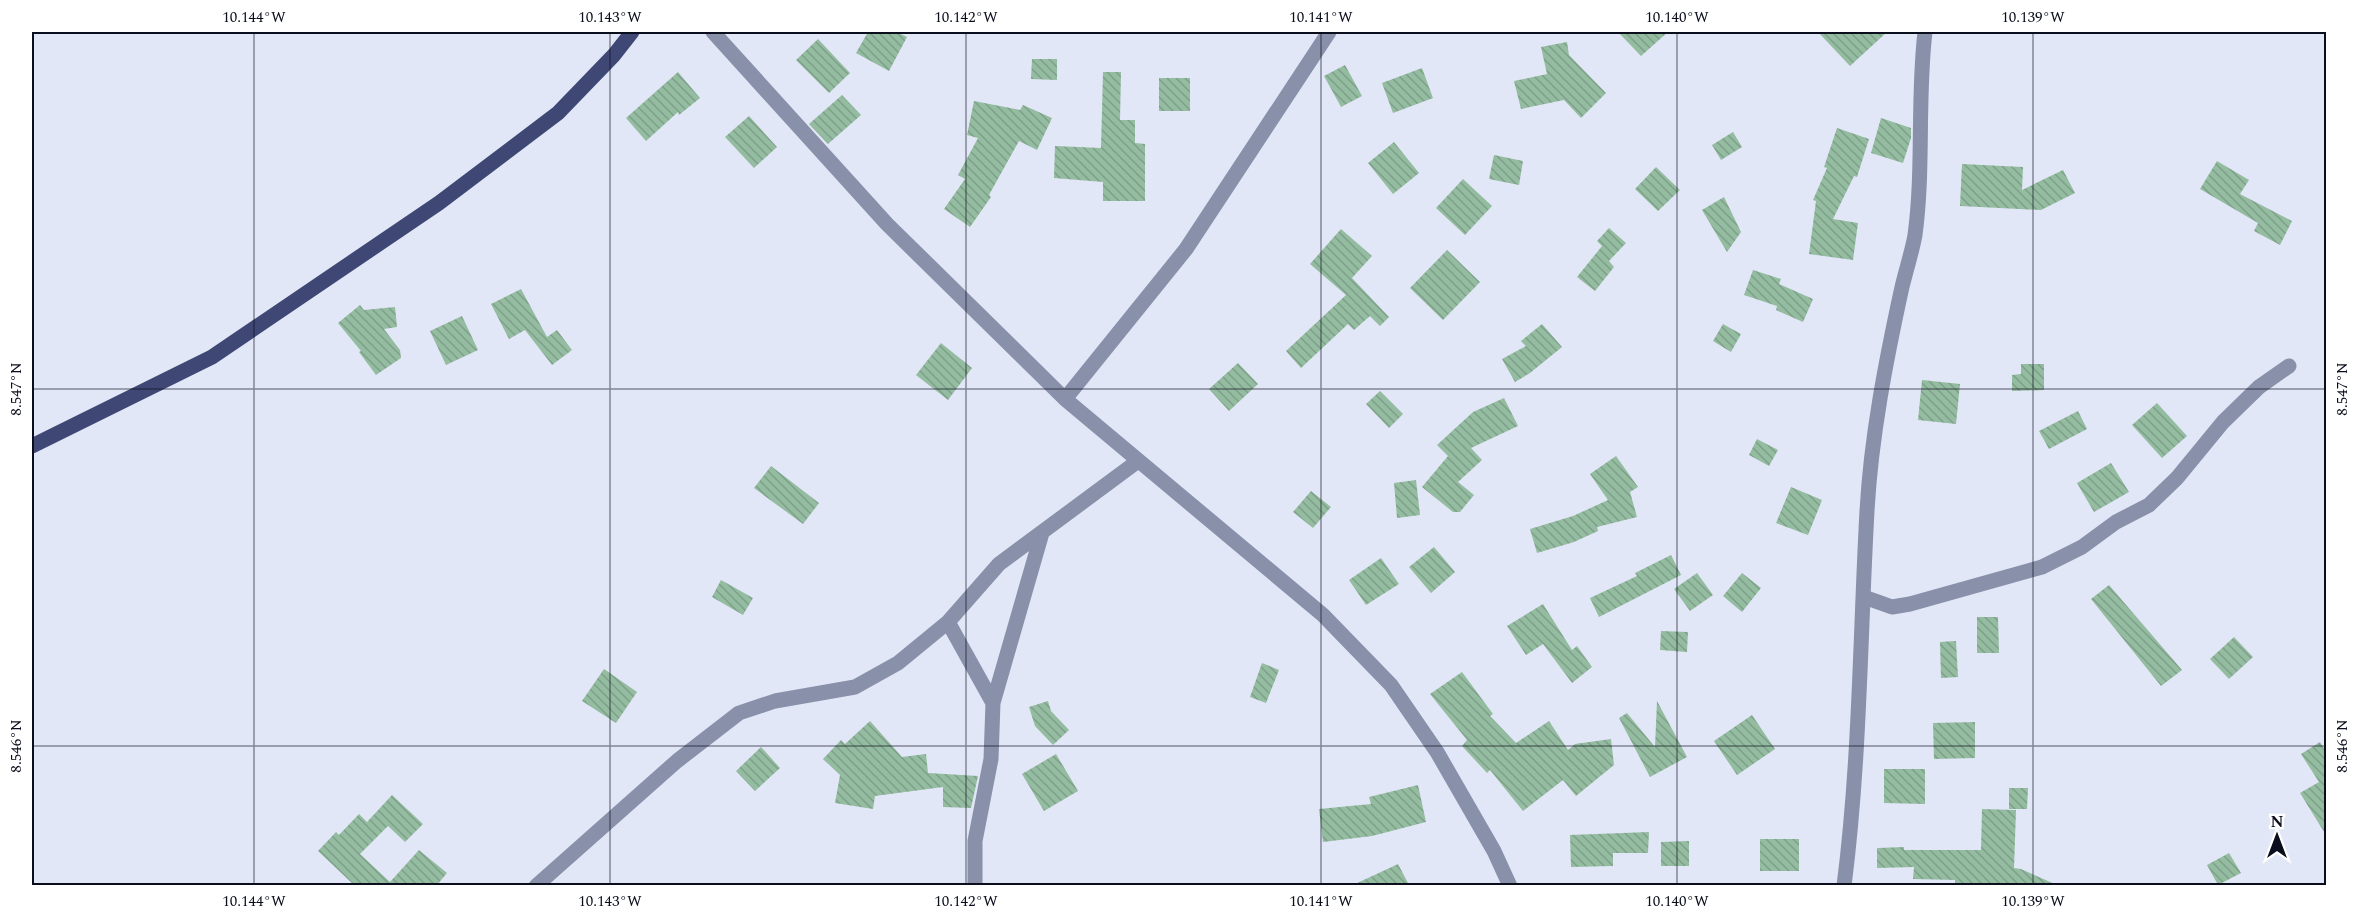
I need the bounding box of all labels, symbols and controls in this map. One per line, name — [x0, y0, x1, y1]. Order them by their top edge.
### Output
text: 10.144°W — [222, 6, 286, 29]
text: 10.143°W — [578, 6, 642, 29]
text: 10.142°W — [934, 6, 998, 29]
text: 10.141°W — [1289, 6, 1353, 29]
text: 10.140°W — [1645, 6, 1709, 29]
text: 10.139°W — [2001, 6, 2065, 29]
text: 8.547°N — [5, 362, 28, 416]
text: 8.547°N — [2331, 362, 2354, 416]
text: 8.546°N — [5, 719, 28, 773]
text: 8.546°N — [2331, 719, 2354, 773]
north arrow — [2247, 806, 2307, 866]
text: N — [2270, 810, 2284, 834]
text: 10.144°W — [222, 890, 286, 913]
text: 10.143°W — [578, 890, 642, 913]
text: 10.142°W — [934, 890, 998, 913]
text: 10.141°W — [1289, 890, 1353, 913]
text: 10.140°W — [1645, 890, 1709, 913]
text: 10.139°W — [2001, 890, 2065, 913]

